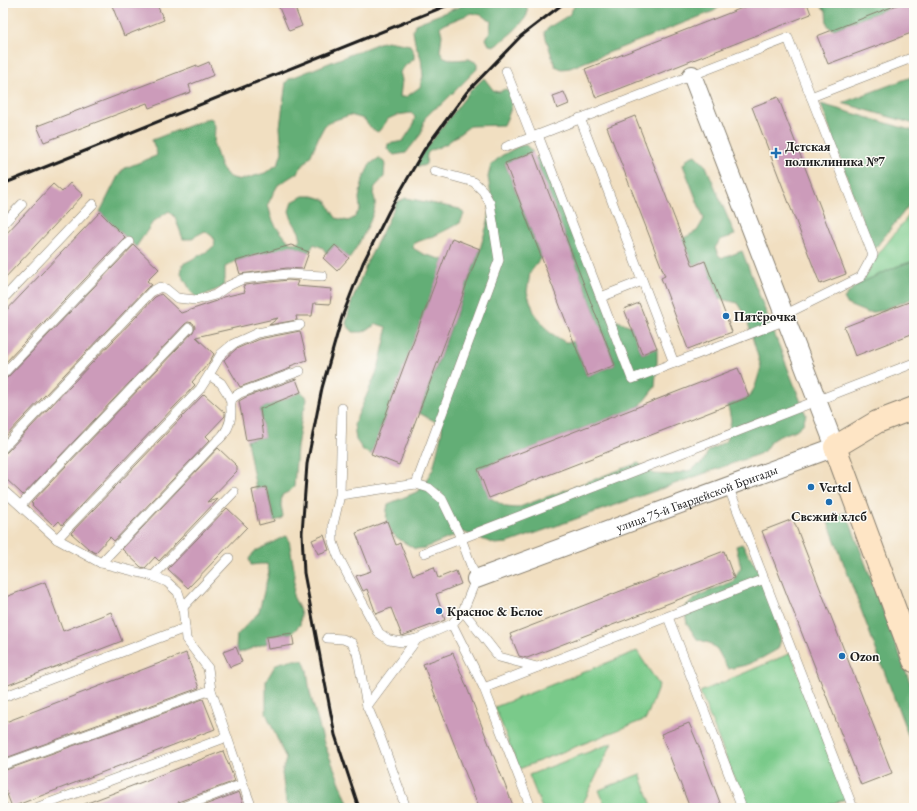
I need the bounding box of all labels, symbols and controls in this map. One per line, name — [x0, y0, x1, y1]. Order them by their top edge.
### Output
place label: Детская поликлиника №7 — [785, 138, 885, 170]
marker: Детская поликлиника №7 — [770, 147, 782, 159]
place label: Пятёрочка — [734, 308, 797, 325]
marker: Пятёрочка — [721, 311, 731, 321]
street label: улица 75-й Гвардейской Бригады — [613, 460, 780, 535]
place label: Vertel — [819, 479, 852, 496]
marker: Vertel — [806, 482, 816, 492]
marker: Свежий хлеб — [824, 497, 834, 507]
place label: Свежий хлеб — [791, 508, 867, 525]
place label: Красное & Белое — [447, 603, 543, 620]
marker: Красное & Белое — [434, 606, 444, 616]
place label: Ozon — [850, 648, 880, 665]
marker: Ozon — [837, 651, 847, 661]

